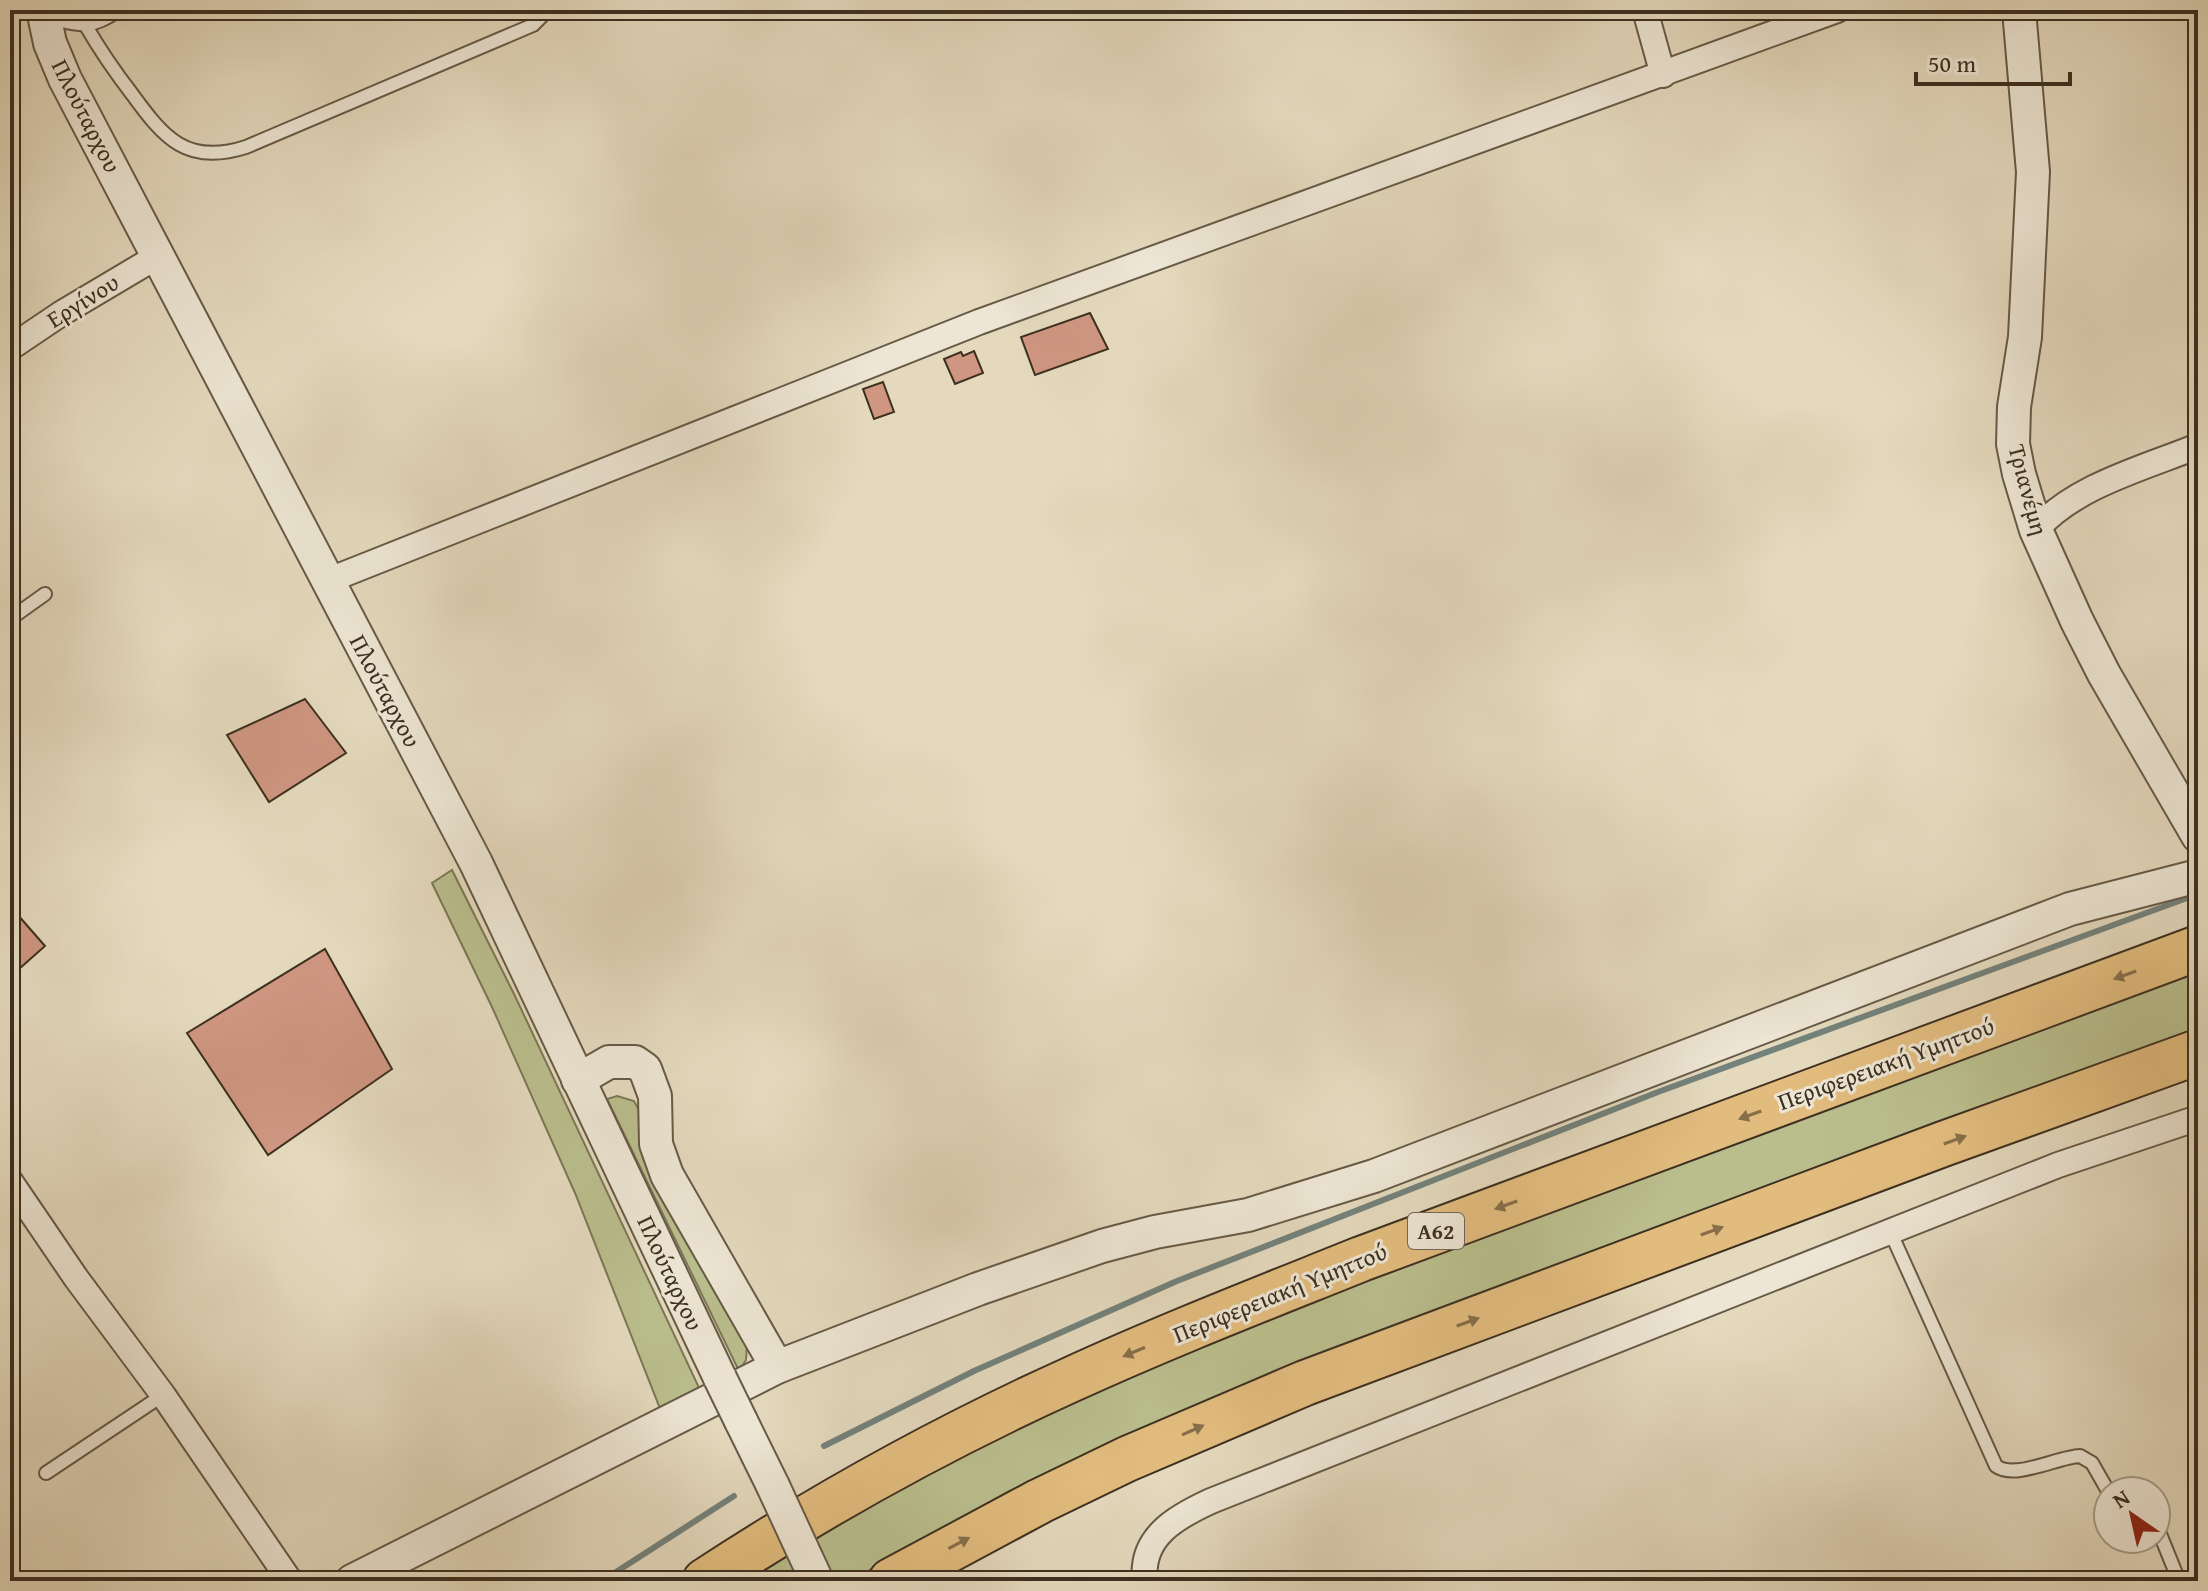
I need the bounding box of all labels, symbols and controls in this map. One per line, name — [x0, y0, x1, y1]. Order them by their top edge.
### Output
scale bar — [1916, 36, 2070, 86]
text: 50 m — [1928, 46, 1976, 81]
street label: Πλούταρχου — [43, 53, 130, 179]
street label: Εργίνου — [40, 265, 126, 336]
street label: Τριανέμη — [2000, 441, 2057, 539]
street label: Πλούταρχου — [341, 628, 430, 753]
one-way arrow — [2113, 969, 2137, 982]
street label: Περιφερειακή Υμηττού — [1773, 1008, 1999, 1119]
one-way arrow — [1738, 1109, 1762, 1121]
one-way arrow — [1944, 1133, 1968, 1146]
one-way arrow — [1494, 1199, 1518, 1212]
street label: Πλούταρχου — [629, 1210, 712, 1336]
road number: Α62 — [1408, 1213, 1464, 1249]
one-way arrow — [1700, 1224, 1724, 1237]
street label: Περιφερειακή Υμηττού — [1167, 1234, 1392, 1352]
one-way arrow — [1456, 1315, 1480, 1328]
one-way arrow — [1123, 1346, 1146, 1359]
one-way arrow — [1181, 1423, 1205, 1437]
north arrow — [2092, 1475, 2172, 1555]
text: N — [2106, 1481, 2136, 1516]
one-way arrow — [948, 1537, 970, 1551]

